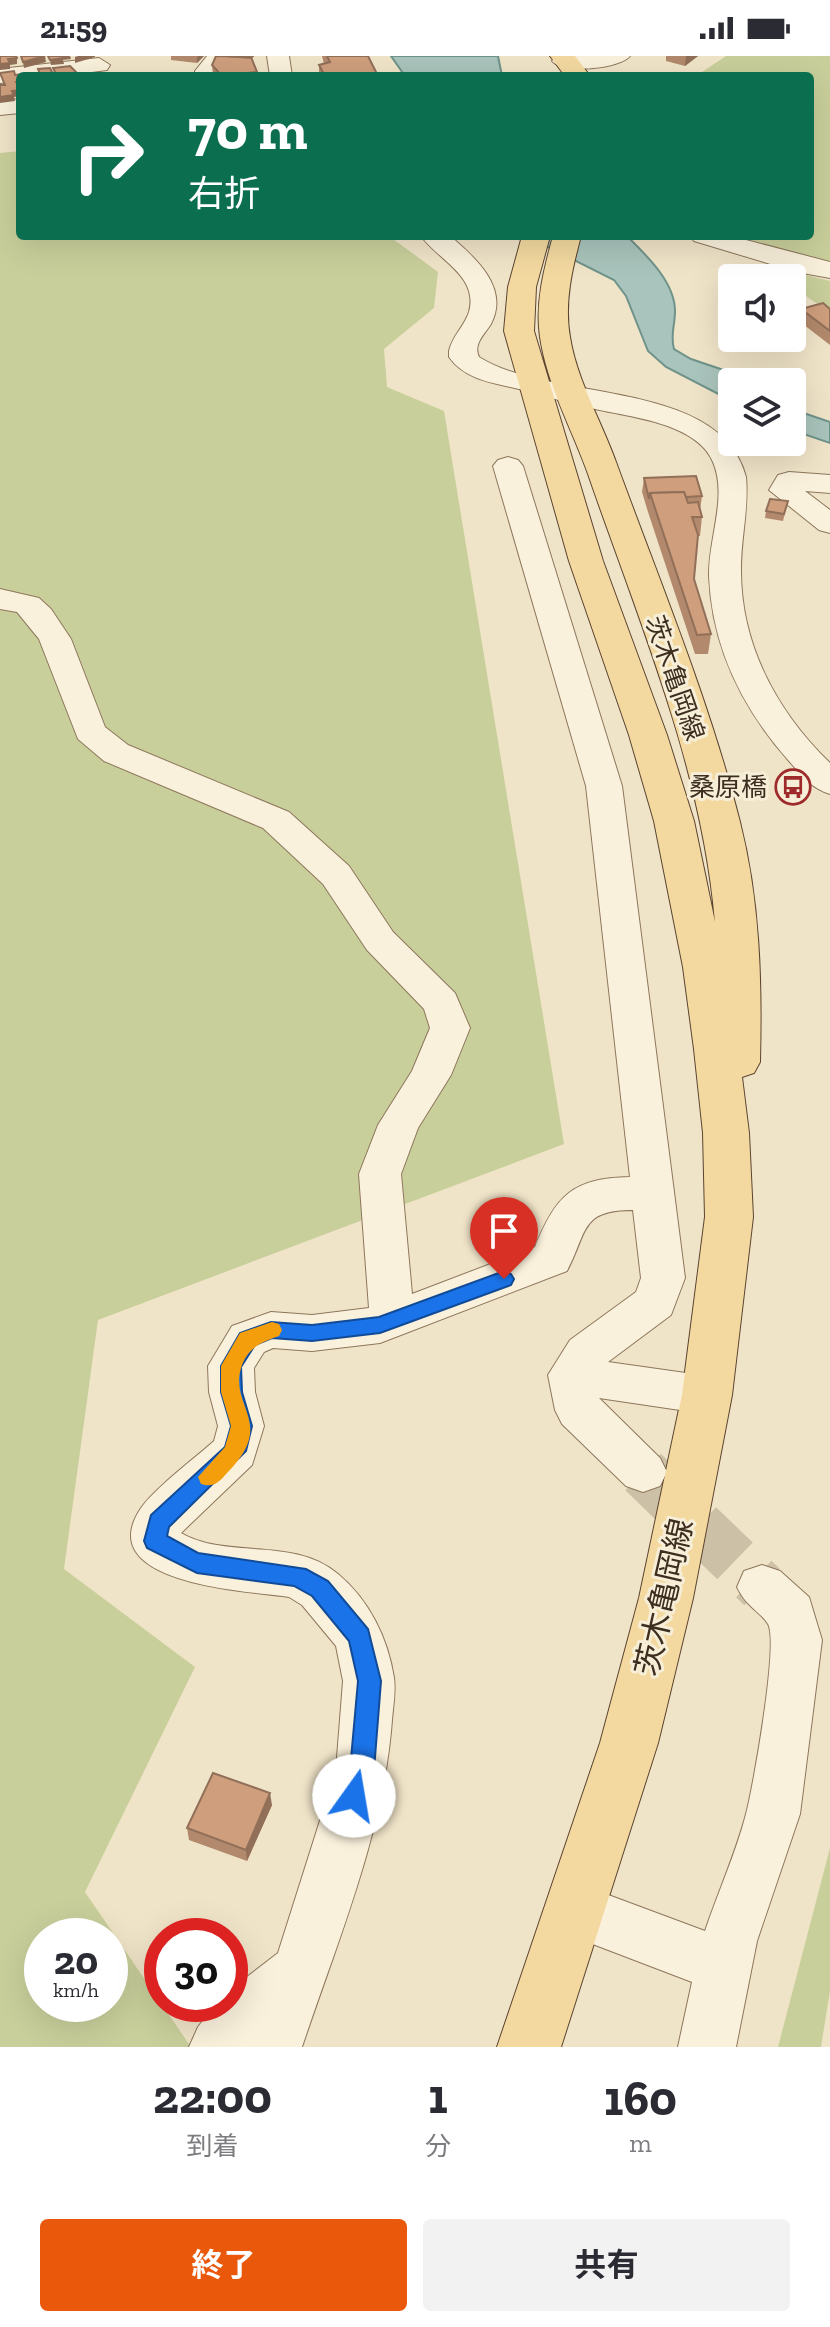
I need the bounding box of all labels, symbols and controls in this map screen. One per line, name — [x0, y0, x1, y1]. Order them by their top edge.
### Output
text: 21:59 — [40, 10, 107, 46]
text: 70 m — [188, 96, 308, 163]
icon: right — [56, 104, 160, 208]
text: 右折 — [188, 172, 260, 215]
map controls — [718, 264, 806, 456]
button: sound — [718, 264, 806, 352]
button: layers — [718, 368, 806, 456]
street label: 茨木亀岡線 — [639, 611, 711, 745]
bus stop icon: 桑原橋 — [774, 768, 812, 806]
place label: 桑原橋 — [689, 771, 767, 803]
pin — [470, 1197, 538, 1279]
icon: arrive — [482, 1209, 526, 1253]
street label: 茨木亀岡線 — [627, 1515, 701, 1679]
position arrow — [312, 1754, 396, 1838]
speed limit sign: 30 — [144, 1918, 248, 2022]
text: 20 — [54, 1936, 98, 1984]
text: km/h — [53, 1978, 99, 2002]
text: 22:00 — [153, 2068, 272, 2125]
text: 1 — [428, 2068, 448, 2125]
text: 160 — [604, 2070, 677, 2127]
text: m — [629, 2127, 652, 2159]
text: 到着 — [186, 2130, 239, 2162]
text: 分 — [425, 2130, 451, 2162]
button: 終了 — [40, 2219, 407, 2311]
button: 共有 — [423, 2219, 790, 2311]

